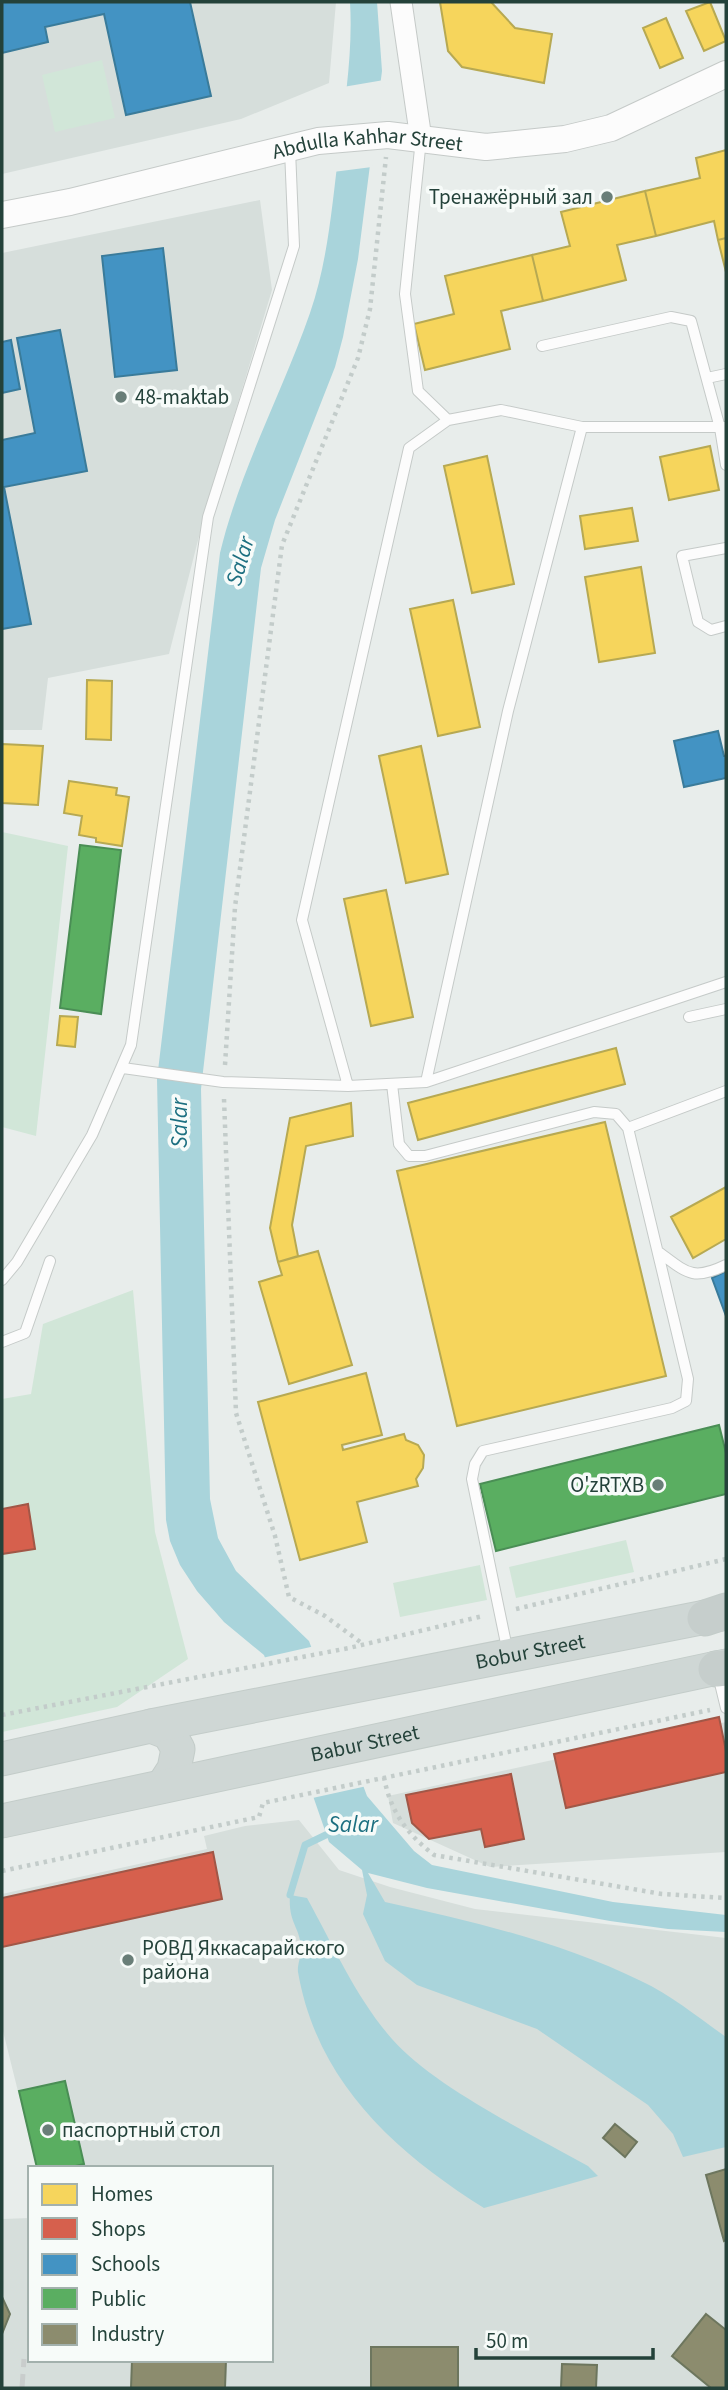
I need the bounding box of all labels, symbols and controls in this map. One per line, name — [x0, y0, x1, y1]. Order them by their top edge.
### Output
street label: Abdulla Kahhar Street — [269, 120, 464, 167]
place label: Тренажёрный зал — [429, 182, 593, 212]
marker: Тренажёрный зал — [599, 189, 615, 205]
place label: 48-maktab — [135, 382, 229, 412]
marker: 48-maktab — [113, 389, 129, 405]
water label: Salar — [217, 531, 263, 590]
water label: Salar — [163, 1097, 196, 1148]
place label: O'zRTXB — [570, 1470, 644, 1500]
marker: O'zRTXB — [650, 1477, 666, 1493]
street label: Bobur Street — [473, 1626, 587, 1677]
street label: Babur Street — [308, 1717, 422, 1770]
water label: Salar — [328, 1808, 379, 1841]
place label: РОВД Яккасарайского района — [142, 1933, 345, 1987]
marker: РОВД Яккасарайского района — [120, 1952, 136, 1968]
place label: паспортный стол — [62, 2115, 221, 2145]
marker: паспортный стол — [40, 2122, 56, 2138]
legend — [28, 2166, 273, 2362]
text: Homes — [91, 2179, 153, 2209]
text: Shops — [91, 2214, 146, 2244]
text: Schools — [91, 2249, 160, 2279]
text: Public — [91, 2284, 146, 2314]
scale bar — [476, 2316, 653, 2360]
text: Industry — [91, 2319, 164, 2349]
text: 50 m — [486, 2326, 528, 2356]

